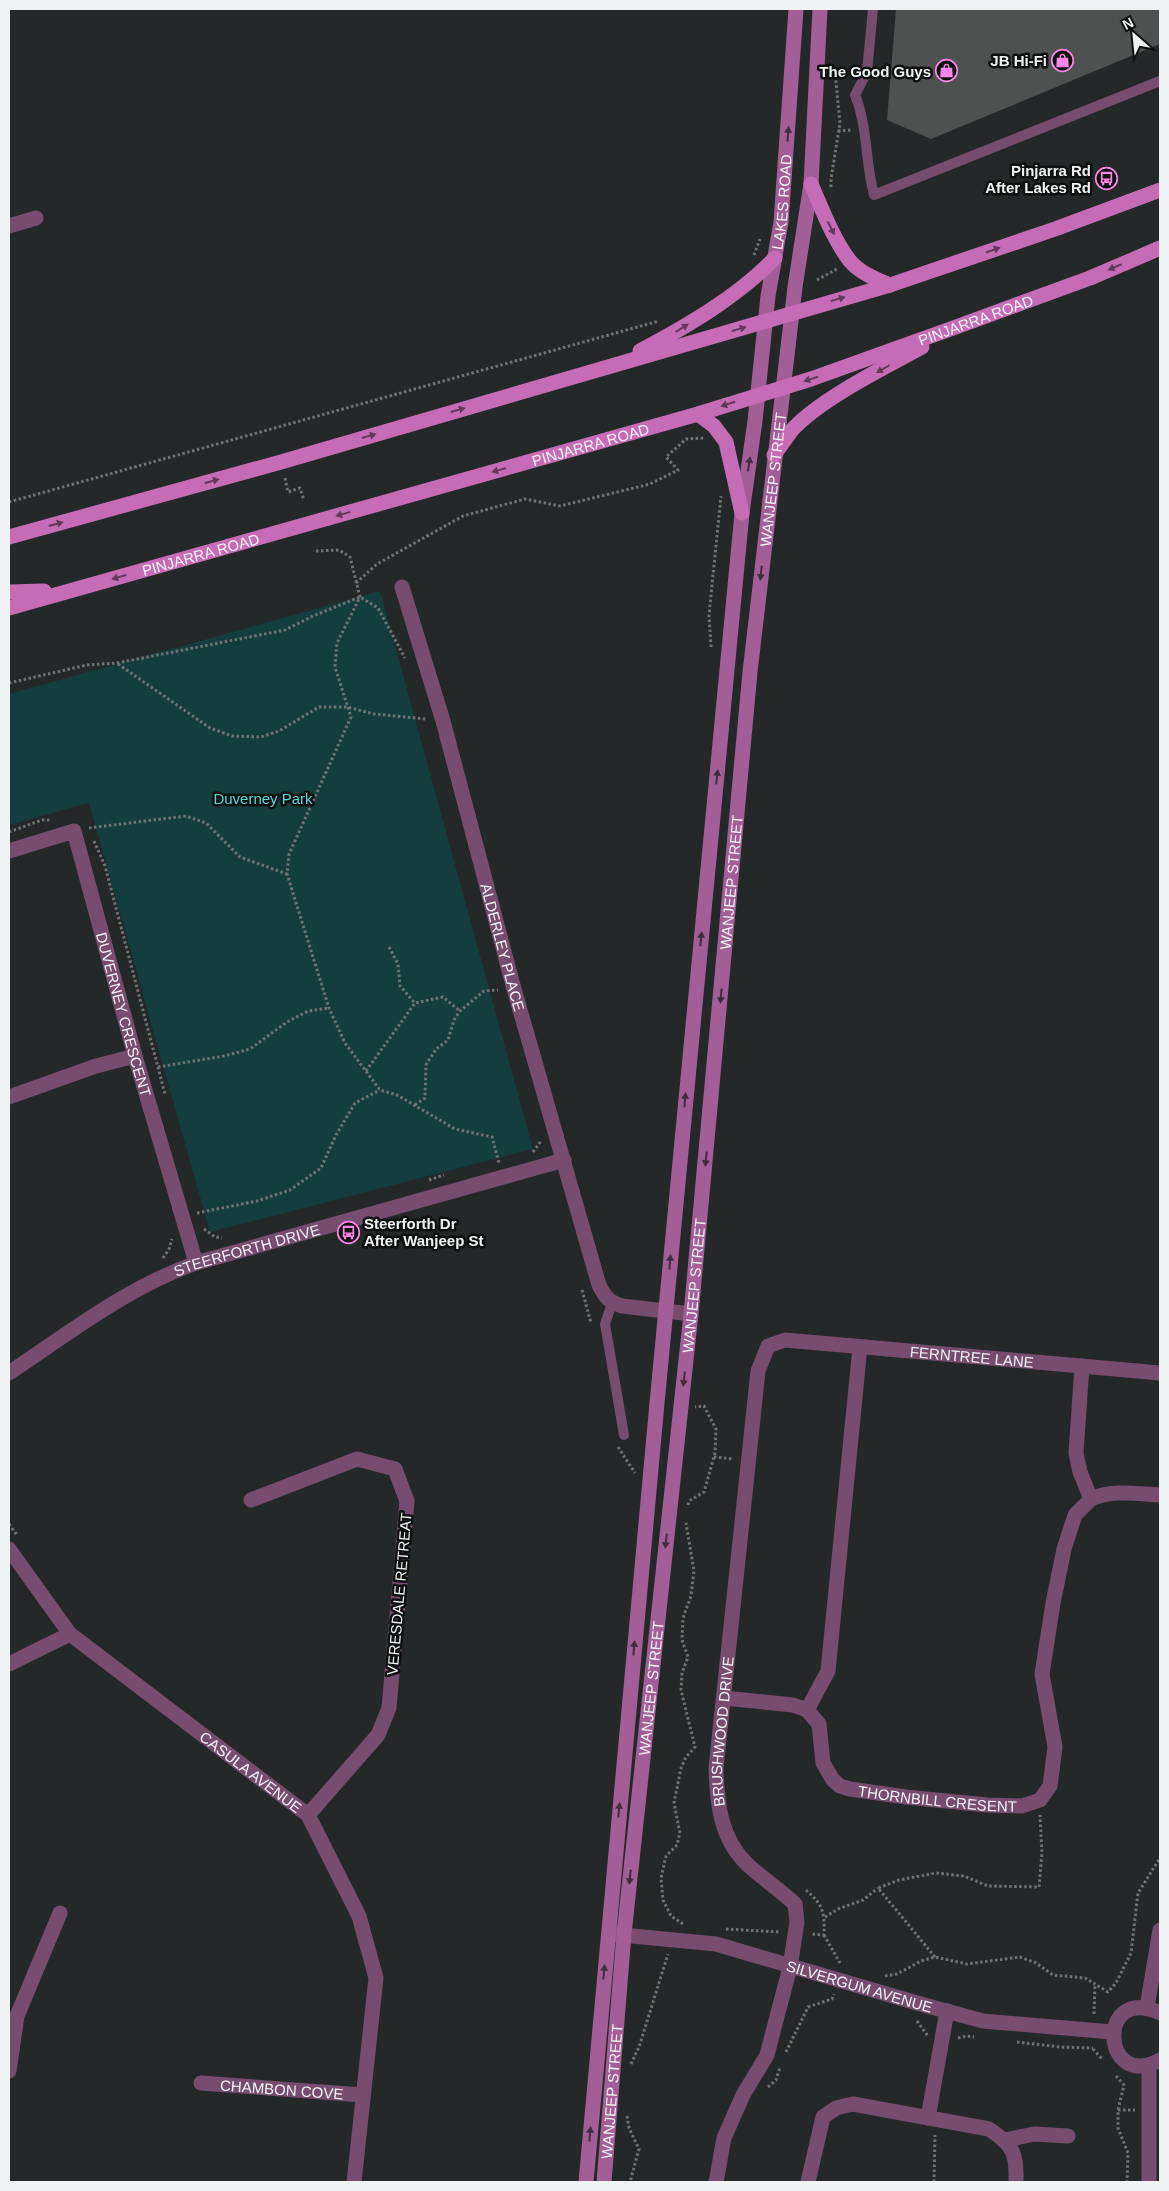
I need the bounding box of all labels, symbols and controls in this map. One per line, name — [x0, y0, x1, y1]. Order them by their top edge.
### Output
north arrow — [1109, 10, 1159, 60]
text: N — [1120, 14, 1136, 33]
shop icon: JB Hi-Fi — [1051, 48, 1075, 72]
place label: JB Hi-Fi — [990, 52, 1047, 69]
shop icon: The Good Guys — [935, 59, 959, 83]
place label: The Good Guys — [819, 63, 931, 80]
one-way arrow — [784, 125, 792, 141]
street label: LAKES ROAD — [768, 153, 794, 251]
place label: Pinjarra Rd After Lakes Rd — [985, 162, 1091, 196]
bus stop icon: Pinjarra Rd After Lakes Rd — [1095, 167, 1119, 191]
one-way arrow — [827, 220, 835, 235]
one-way arrow — [986, 246, 1001, 254]
one-way arrow — [1108, 264, 1122, 272]
street label: PINJARRA ROAD — [916, 291, 1035, 348]
one-way arrow — [831, 295, 846, 303]
one-way arrow — [676, 324, 689, 333]
one-way arrow — [731, 324, 746, 332]
one-way arrow — [877, 365, 890, 374]
one-way arrow — [803, 375, 818, 383]
one-way arrow — [720, 401, 735, 409]
one-way arrow — [451, 406, 466, 414]
street label: WANJEEP STREET — [756, 411, 789, 548]
street label: PINJARRA ROAD — [530, 420, 651, 469]
one-way arrow — [361, 432, 376, 440]
one-way arrow — [745, 456, 753, 472]
one-way arrow — [492, 467, 507, 475]
one-way arrow — [205, 477, 220, 485]
one-way arrow — [335, 511, 350, 519]
one-way arrow — [48, 520, 63, 528]
street label: PINJARRA ROAD — [140, 529, 261, 579]
one-way arrow — [757, 565, 765, 581]
one-way arrow — [111, 573, 127, 581]
one-way arrow — [713, 769, 721, 785]
park label: Duverney Park — [213, 790, 313, 807]
street label: WANJEEP STREET — [716, 814, 745, 950]
street label: ALDERLEY PLACE — [478, 881, 528, 1013]
street label: DUVERNEY CRESCENT — [93, 930, 155, 1099]
one-way arrow — [697, 930, 705, 946]
one-way arrow — [716, 988, 724, 1004]
one-way arrow — [682, 1092, 690, 1108]
one-way arrow — [702, 1151, 710, 1167]
place label: Steerforth Dr After Wanjeep St — [364, 1215, 483, 1249]
street label: WANJEEP STREET — [678, 1217, 708, 1354]
street label: STEERFORTH DRIVE — [171, 1220, 322, 1279]
bus stop icon: Steerforth Dr After Wanjeep St — [336, 1220, 360, 1244]
one-way arrow — [667, 1254, 675, 1270]
street label: FERNTREE LANE — [909, 1343, 1035, 1370]
one-way arrow — [680, 1372, 688, 1388]
street label: VERESDALE RETREAT — [383, 1512, 415, 1676]
one-way arrow — [662, 1533, 670, 1549]
street label: WANJEEP STREET — [635, 1620, 666, 1756]
one-way arrow — [630, 1640, 638, 1656]
street label: BRUSHWOOD DRIVE — [707, 1655, 736, 1808]
street label: CASULA AVENUE — [197, 1728, 305, 1816]
street label: THORNBILL CRESENT — [857, 1782, 1017, 1814]
one-way arrow — [615, 1802, 623, 1818]
one-way arrow — [626, 1869, 634, 1885]
street label: SILVERGUM AVENUE — [784, 1957, 934, 2015]
one-way arrow — [600, 1964, 608, 1980]
street label: WANJEEP STREET — [597, 2023, 625, 2159]
street label: CHAMBON COVE — [220, 2076, 344, 2102]
one-way arrow — [586, 2125, 594, 2141]

